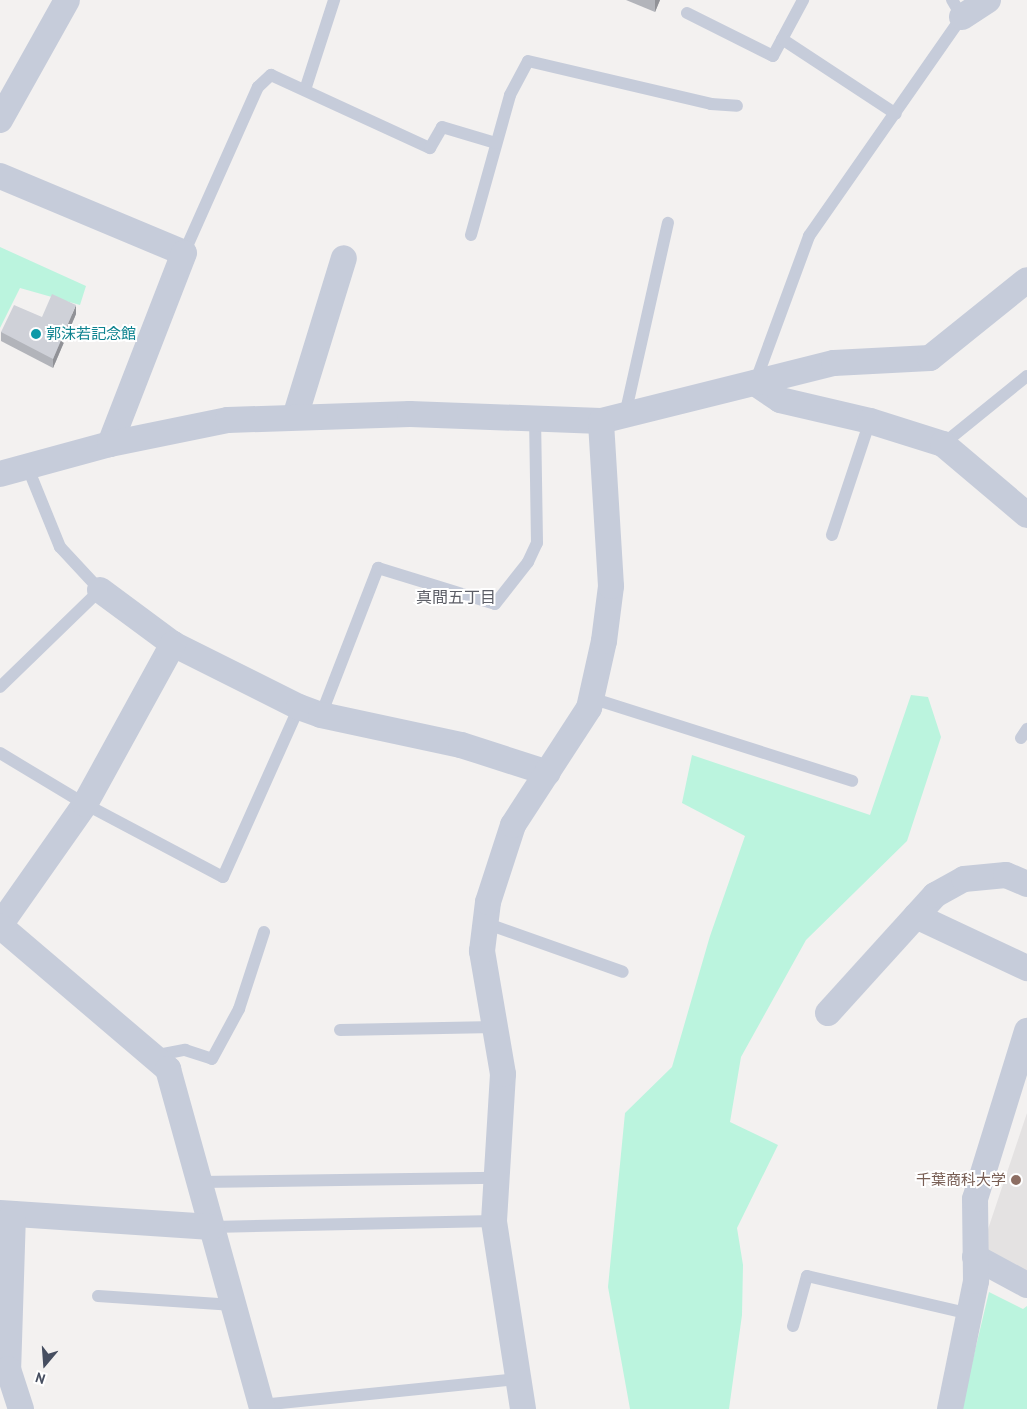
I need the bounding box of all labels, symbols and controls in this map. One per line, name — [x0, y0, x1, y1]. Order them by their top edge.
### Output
place label: 郭沫若記念館 — [46, 325, 136, 343]
marker: 郭沫若記念館 — [30, 328, 42, 340]
district label: 真間五丁目 — [416, 587, 496, 607]
place label: 千葉商科大学 — [916, 1171, 1006, 1189]
marker: 千葉商科大学 — [1010, 1174, 1022, 1186]
north arrow — [20, 1339, 70, 1389]
text: N — [33, 1368, 48, 1388]

